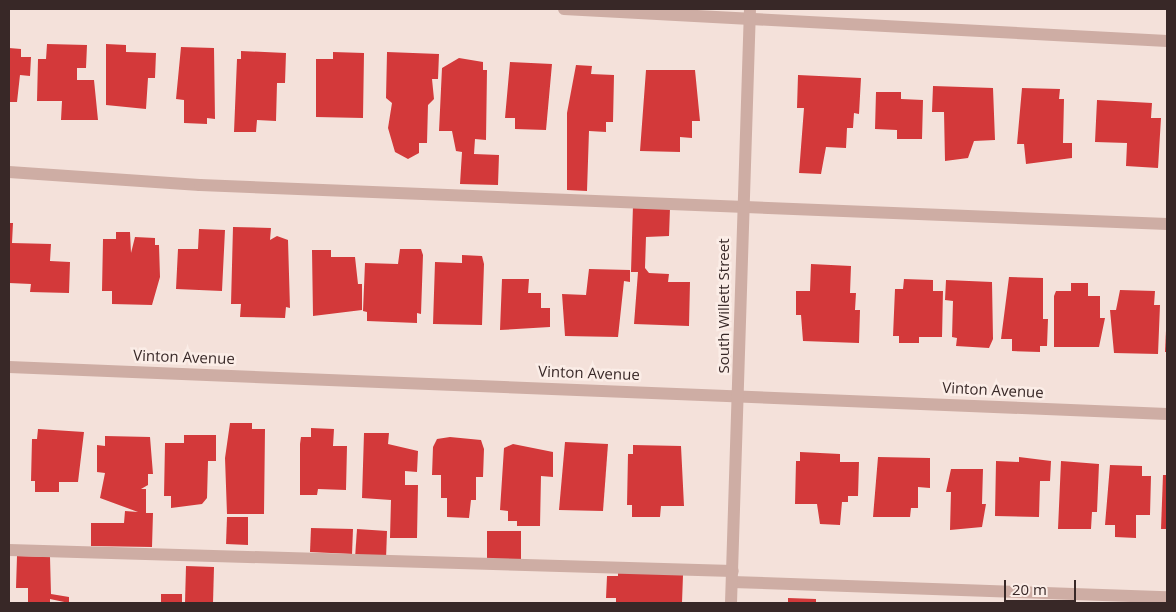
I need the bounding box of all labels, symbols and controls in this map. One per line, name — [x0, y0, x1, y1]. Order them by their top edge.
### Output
street label: South Willett Street — [715, 238, 733, 374]
street label: Vinton Avenue — [133, 346, 235, 368]
street label: Vinton Avenue — [538, 362, 640, 384]
street label: Vinton Avenue — [942, 378, 1044, 402]
scale bar — [1006, 570, 1078, 602]
text: 20 m — [1012, 579, 1047, 599]

